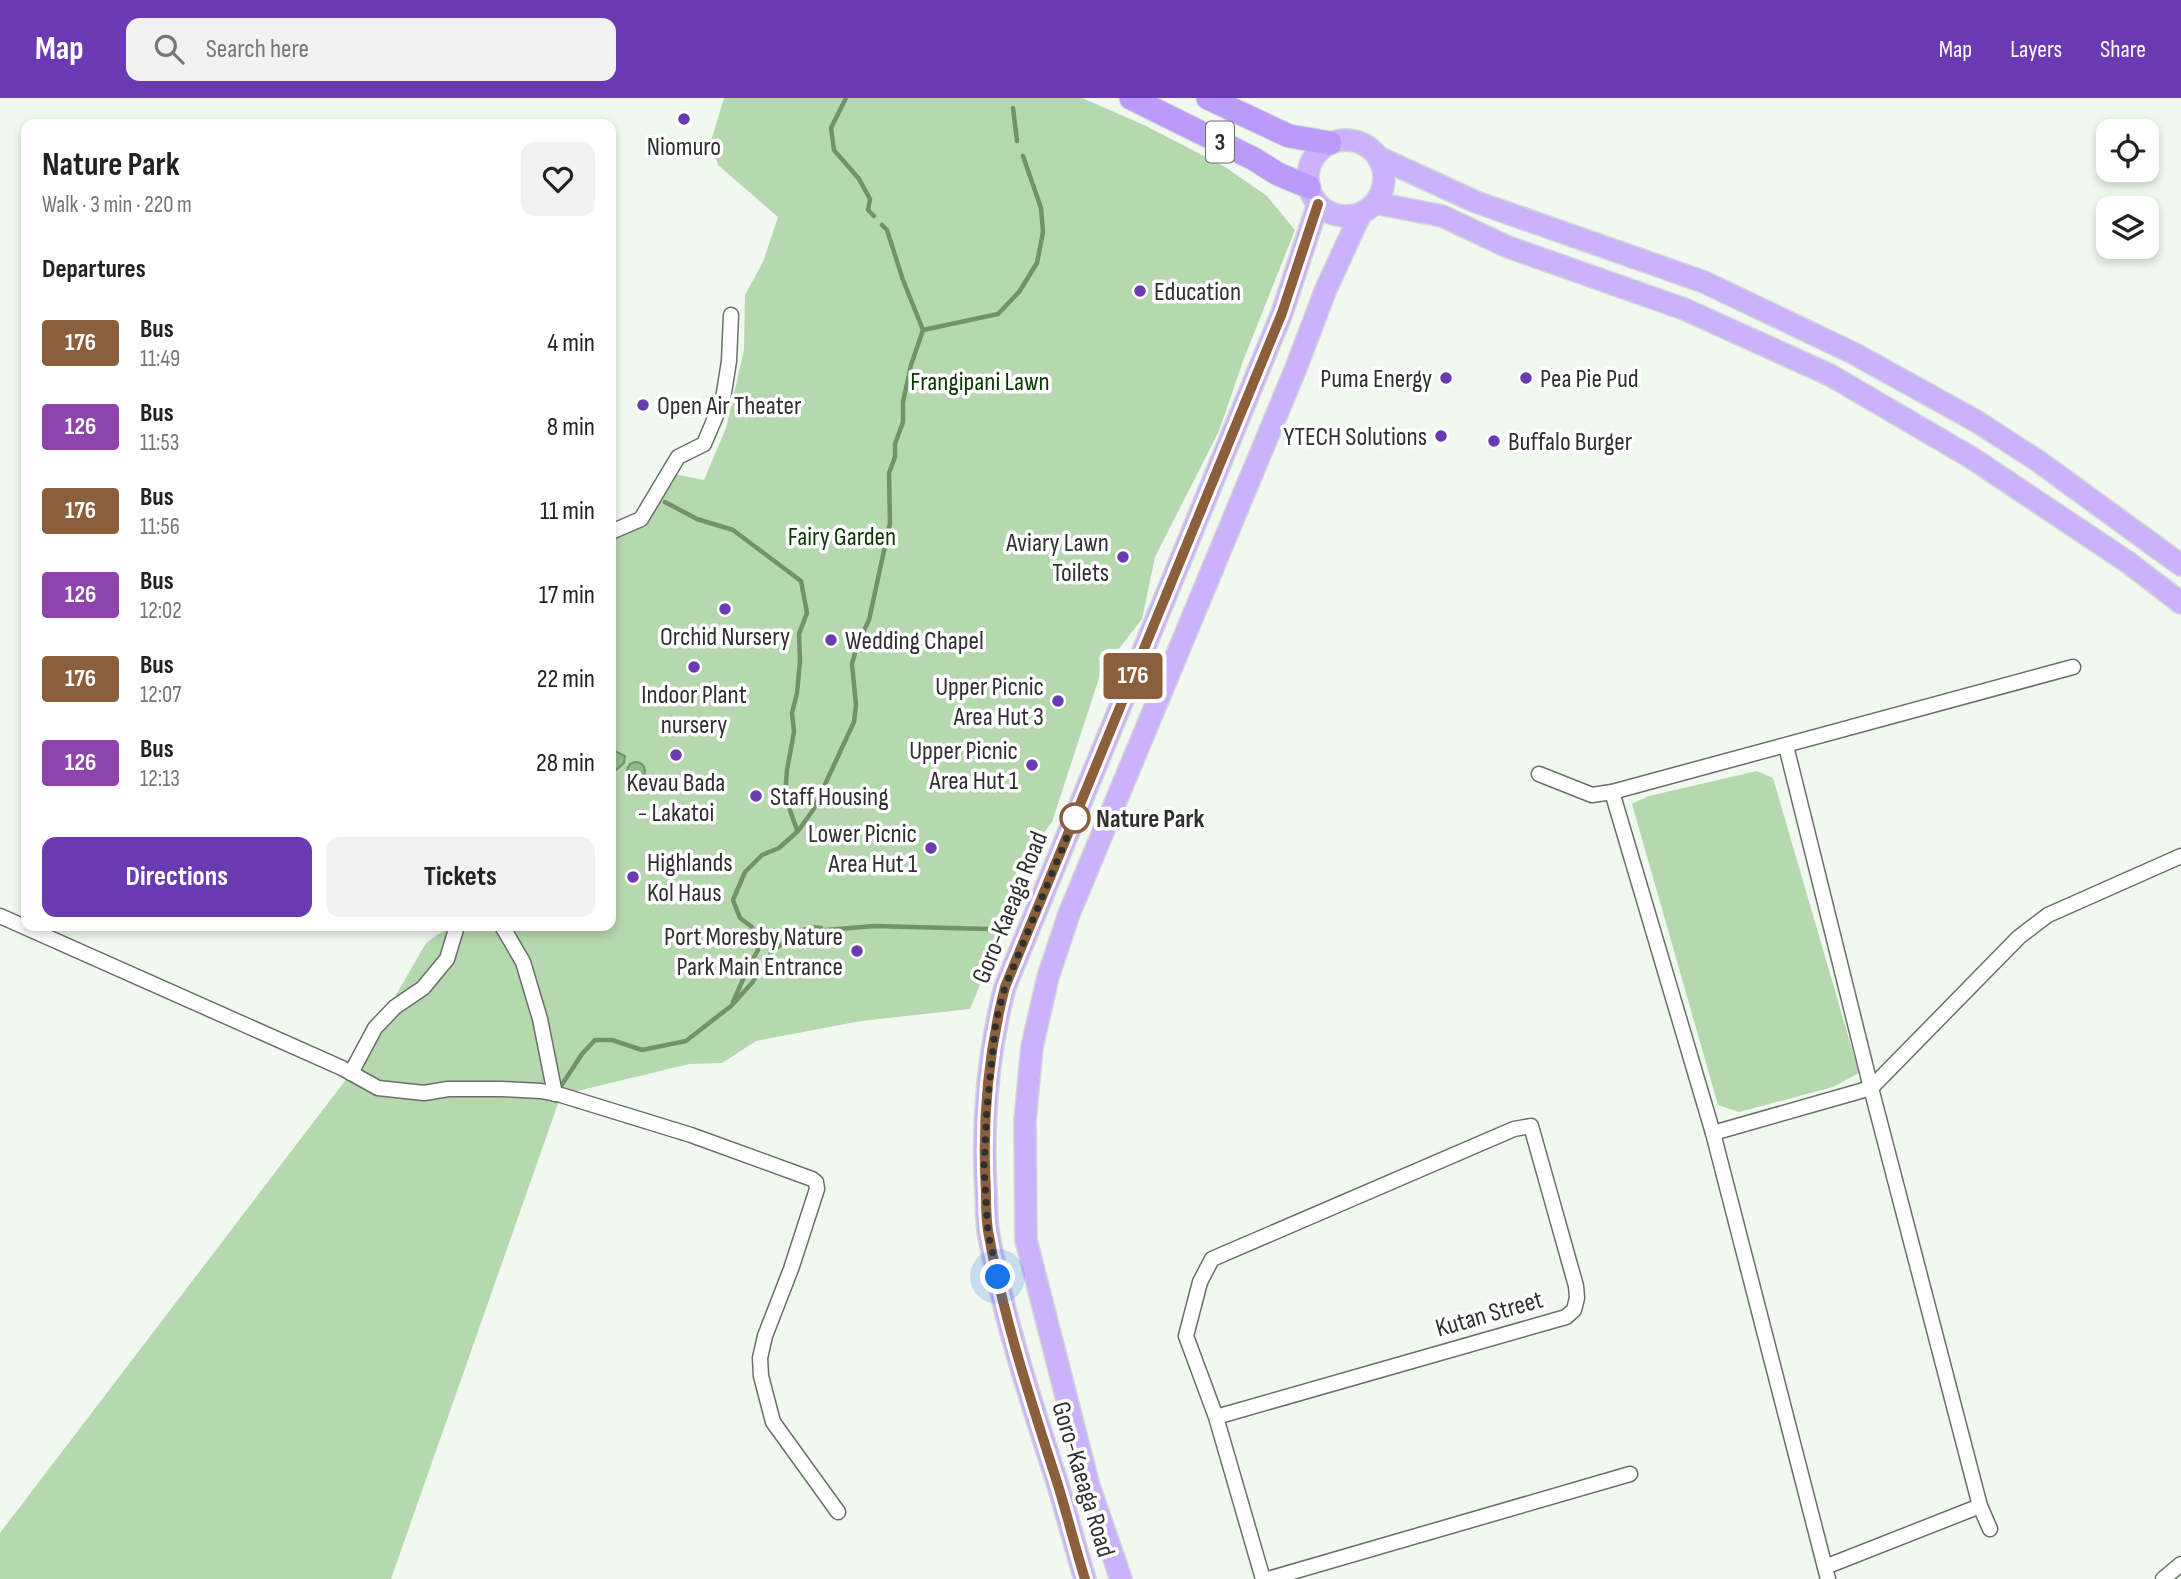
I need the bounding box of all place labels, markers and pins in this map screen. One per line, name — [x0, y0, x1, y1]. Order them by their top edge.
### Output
marker: Niomuro — [676, 111, 692, 127]
place label: Niomuro — [647, 132, 721, 163]
place label: Education — [1154, 277, 1241, 308]
marker: Education — [1132, 283, 1148, 299]
place label: Puma Energy — [1320, 364, 1432, 395]
place label: Pea Pie Pud — [1540, 364, 1639, 395]
marker: Puma Energy — [1438, 370, 1454, 386]
marker: Pea Pie Pud — [1518, 370, 1534, 386]
place label: Open Air Theater — [657, 391, 802, 422]
marker: Open Air Theater — [635, 397, 651, 413]
place label: YTECH Solutions — [1284, 422, 1427, 453]
place label: Buffalo Burger — [1508, 427, 1633, 458]
marker: YTECH Solutions — [1433, 428, 1449, 444]
marker: Buffalo Burger — [1486, 433, 1502, 449]
place label: Aviary Lawn Toilets — [1005, 528, 1109, 589]
marker: Aviary Lawn Toilets — [1115, 549, 1131, 565]
marker: Orchid Nursery — [717, 601, 733, 617]
place label: Orchid Nursery — [660, 622, 790, 653]
place label: Wedding Chapel — [845, 626, 984, 657]
marker: Wedding Chapel — [823, 632, 839, 648]
marker: Indoor Plant nursery — [686, 659, 702, 675]
place label: Upper Picnic Area Hut 3 — [935, 672, 1044, 733]
place label: Indoor Plant nursery — [641, 680, 747, 741]
marker: Upper Picnic Area Hut 3 — [1050, 693, 1066, 709]
place label: Upper Picnic Area Hut 1 — [909, 736, 1018, 797]
marker: Kevau Bada - Lakatoi — [668, 747, 684, 763]
marker: Upper Picnic Area Hut 1 — [1024, 757, 1040, 773]
place label: Kevau Bada - Lakatoi — [627, 768, 725, 829]
place label: Staff Housing — [770, 782, 889, 813]
marker: Staff Housing — [748, 788, 764, 804]
marker: Nature Park — [1060, 803, 1090, 833]
place label: Nature Park — [1096, 804, 1205, 835]
place label: Lower Picnic Area Hut 1 — [808, 819, 917, 880]
marker: Lower Picnic Area Hut 1 — [923, 840, 939, 856]
place label: Highlands Kol Haus — [647, 848, 733, 909]
marker: Highlands Kol Haus — [625, 869, 641, 885]
place label: Port Moresby Nature Park Main Entrance — [664, 922, 843, 983]
marker: Port Moresby Nature Park Main Entrance — [849, 943, 865, 959]

